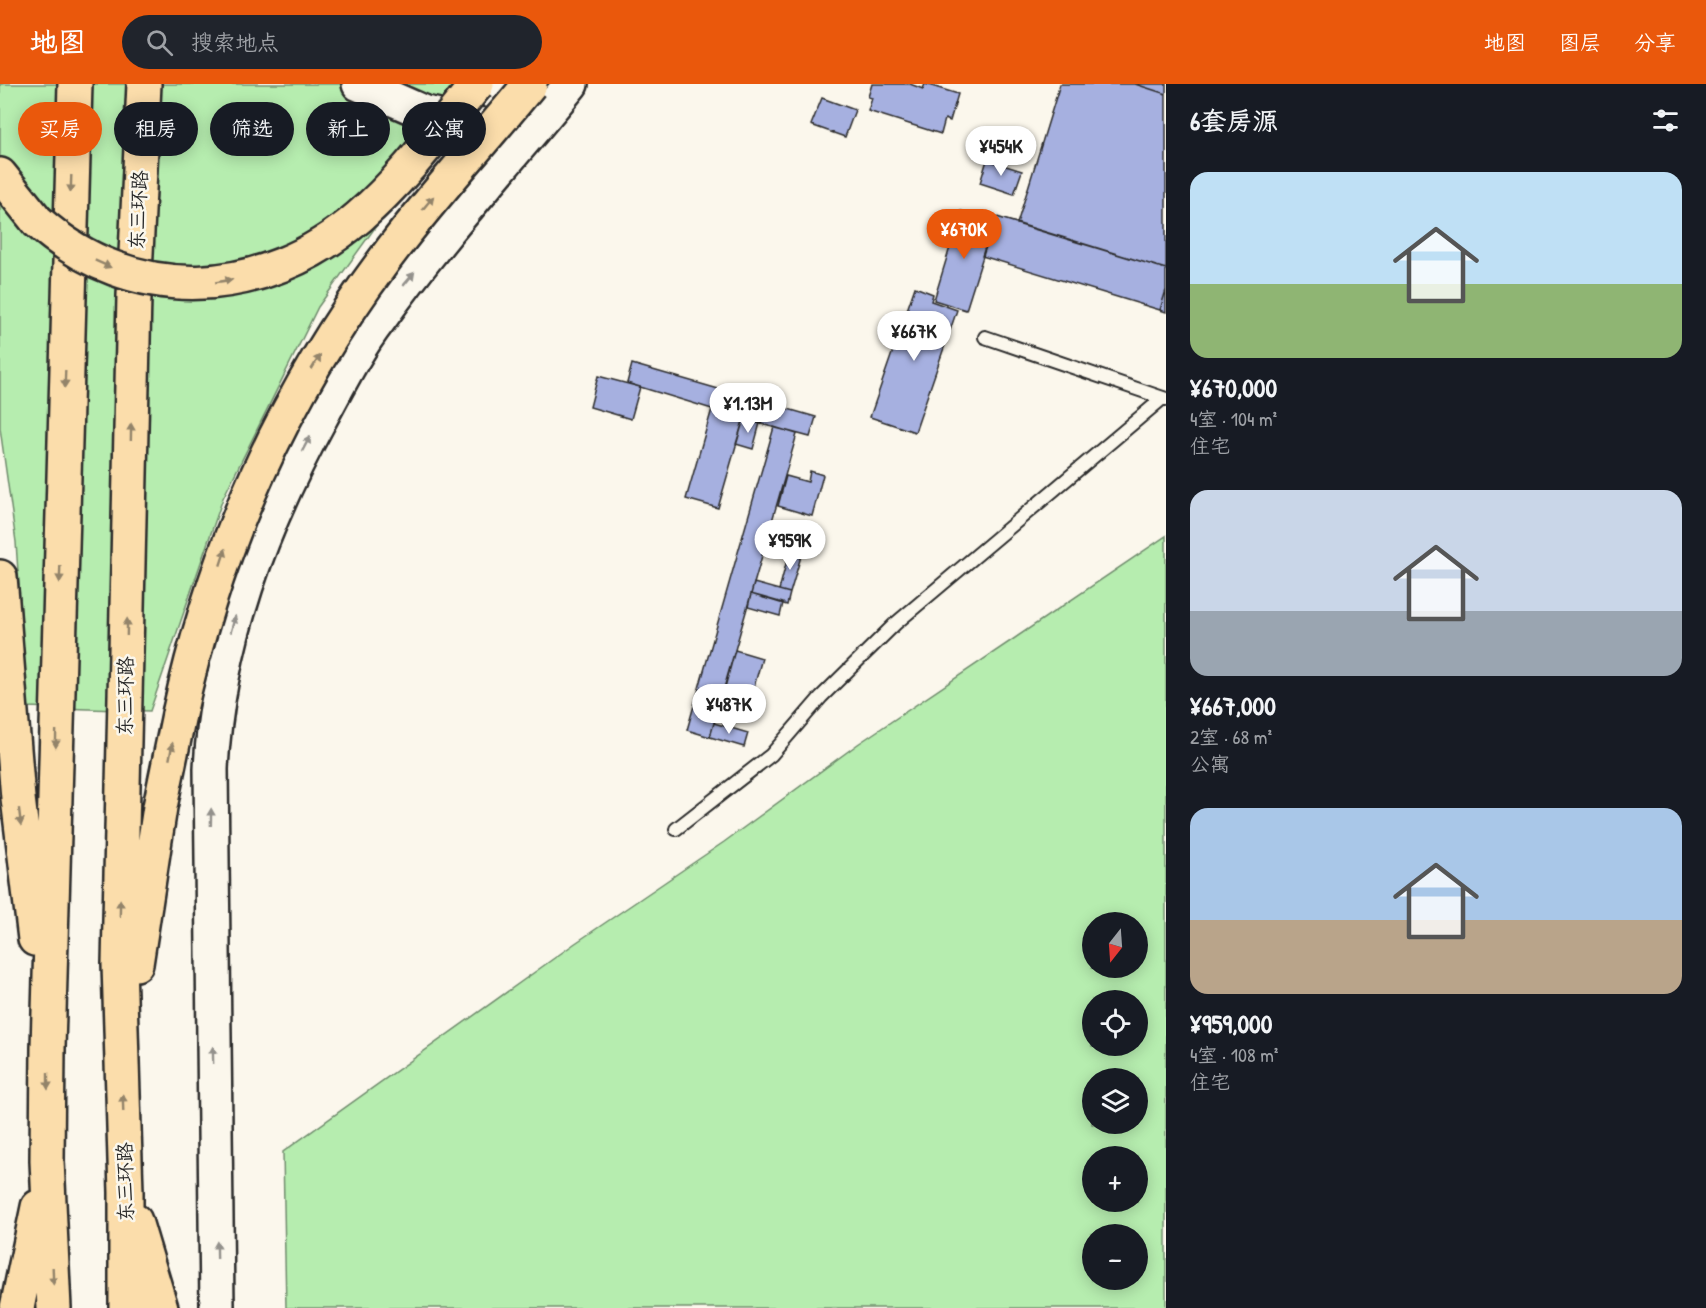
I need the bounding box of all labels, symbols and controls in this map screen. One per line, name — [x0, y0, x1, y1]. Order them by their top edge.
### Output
search box — [122, 15, 542, 69]
text: 地图 — [30, 23, 86, 61]
icon: search — [143, 26, 176, 59]
text: 搜索地点 — [191, 27, 279, 57]
text: 地图 — [1484, 28, 1526, 57]
text: 图层 — [1559, 28, 1601, 57]
text: 分享 — [1634, 28, 1676, 57]
chip: 买房 — [18, 102, 102, 156]
chip: 租房 — [114, 102, 198, 156]
chip: 筛选 — [210, 102, 294, 156]
chip: 新上 — [306, 102, 390, 156]
chip: 公寓 — [402, 102, 486, 156]
text: 6套房源 — [1190, 103, 1278, 138]
icon: filters — [1649, 104, 1682, 137]
pin: ¥454K — [959, 126, 1043, 177]
text: ¥454K — [979, 132, 1023, 159]
street label: 东三环路 — [122, 168, 153, 251]
one-way arrow — [67, 175, 76, 194]
one-way arrow — [422, 196, 434, 211]
pin: ¥670K — [922, 209, 1006, 260]
icon: home — [1382, 211, 1490, 319]
text: ¥670K — [941, 215, 987, 242]
one-way arrow — [94, 259, 112, 269]
one-way arrow — [403, 271, 416, 287]
one-way arrow — [215, 276, 234, 285]
pin: ¥667K — [872, 311, 956, 362]
text: ¥667K — [891, 317, 937, 344]
one-way arrow — [310, 354, 321, 370]
one-way arrow — [60, 370, 70, 389]
text: ¥670,000 — [1190, 370, 1277, 405]
pin: ¥1.13M — [699, 383, 797, 434]
text: ¥1.13M — [724, 389, 772, 416]
text: 4室 · 104 m² — [1190, 405, 1277, 432]
one-way arrow — [126, 422, 136, 441]
text: 住宅 — [1190, 432, 1230, 459]
one-way arrow — [301, 435, 311, 452]
pin: ¥959K — [748, 520, 832, 571]
text: ¥959K — [769, 526, 811, 553]
icon: home — [1382, 529, 1490, 637]
one-way arrow — [219, 548, 229, 566]
one-way arrow — [55, 565, 64, 584]
one-way arrow — [229, 615, 238, 633]
one-way arrow — [122, 617, 132, 636]
street label: 东三环路 — [110, 655, 139, 736]
pin: ¥487K — [687, 684, 771, 735]
text: ¥667,000 — [1190, 688, 1276, 723]
text: ¥487K — [706, 690, 752, 717]
text: 2室 · 68 m² — [1190, 723, 1272, 750]
one-way arrow — [51, 730, 61, 749]
one-way arrow — [167, 741, 176, 760]
text: 公寓 — [1190, 750, 1230, 777]
one-way arrow — [15, 807, 25, 826]
one-way arrow — [207, 808, 216, 827]
icon: home — [1382, 847, 1490, 955]
one-way arrow — [115, 898, 125, 917]
north arrow — [1082, 912, 1148, 978]
map controls — [1082, 912, 1148, 1290]
button: locate — [1082, 990, 1148, 1056]
text: ¥959,000 — [1190, 1006, 1272, 1041]
text: 4室 · 108 m² — [1190, 1041, 1278, 1068]
one-way arrow — [209, 1045, 218, 1064]
button: layers — [1082, 1068, 1148, 1134]
text: 住宅 — [1190, 1068, 1230, 1095]
one-way arrow — [43, 1072, 53, 1091]
one-way arrow — [119, 1093, 128, 1112]
street label: 东三环路 — [110, 1141, 139, 1222]
button: + — [1082, 1146, 1148, 1212]
button: − — [1082, 1224, 1148, 1290]
one-way arrow — [212, 1240, 221, 1259]
one-way arrow — [48, 1267, 57, 1286]

